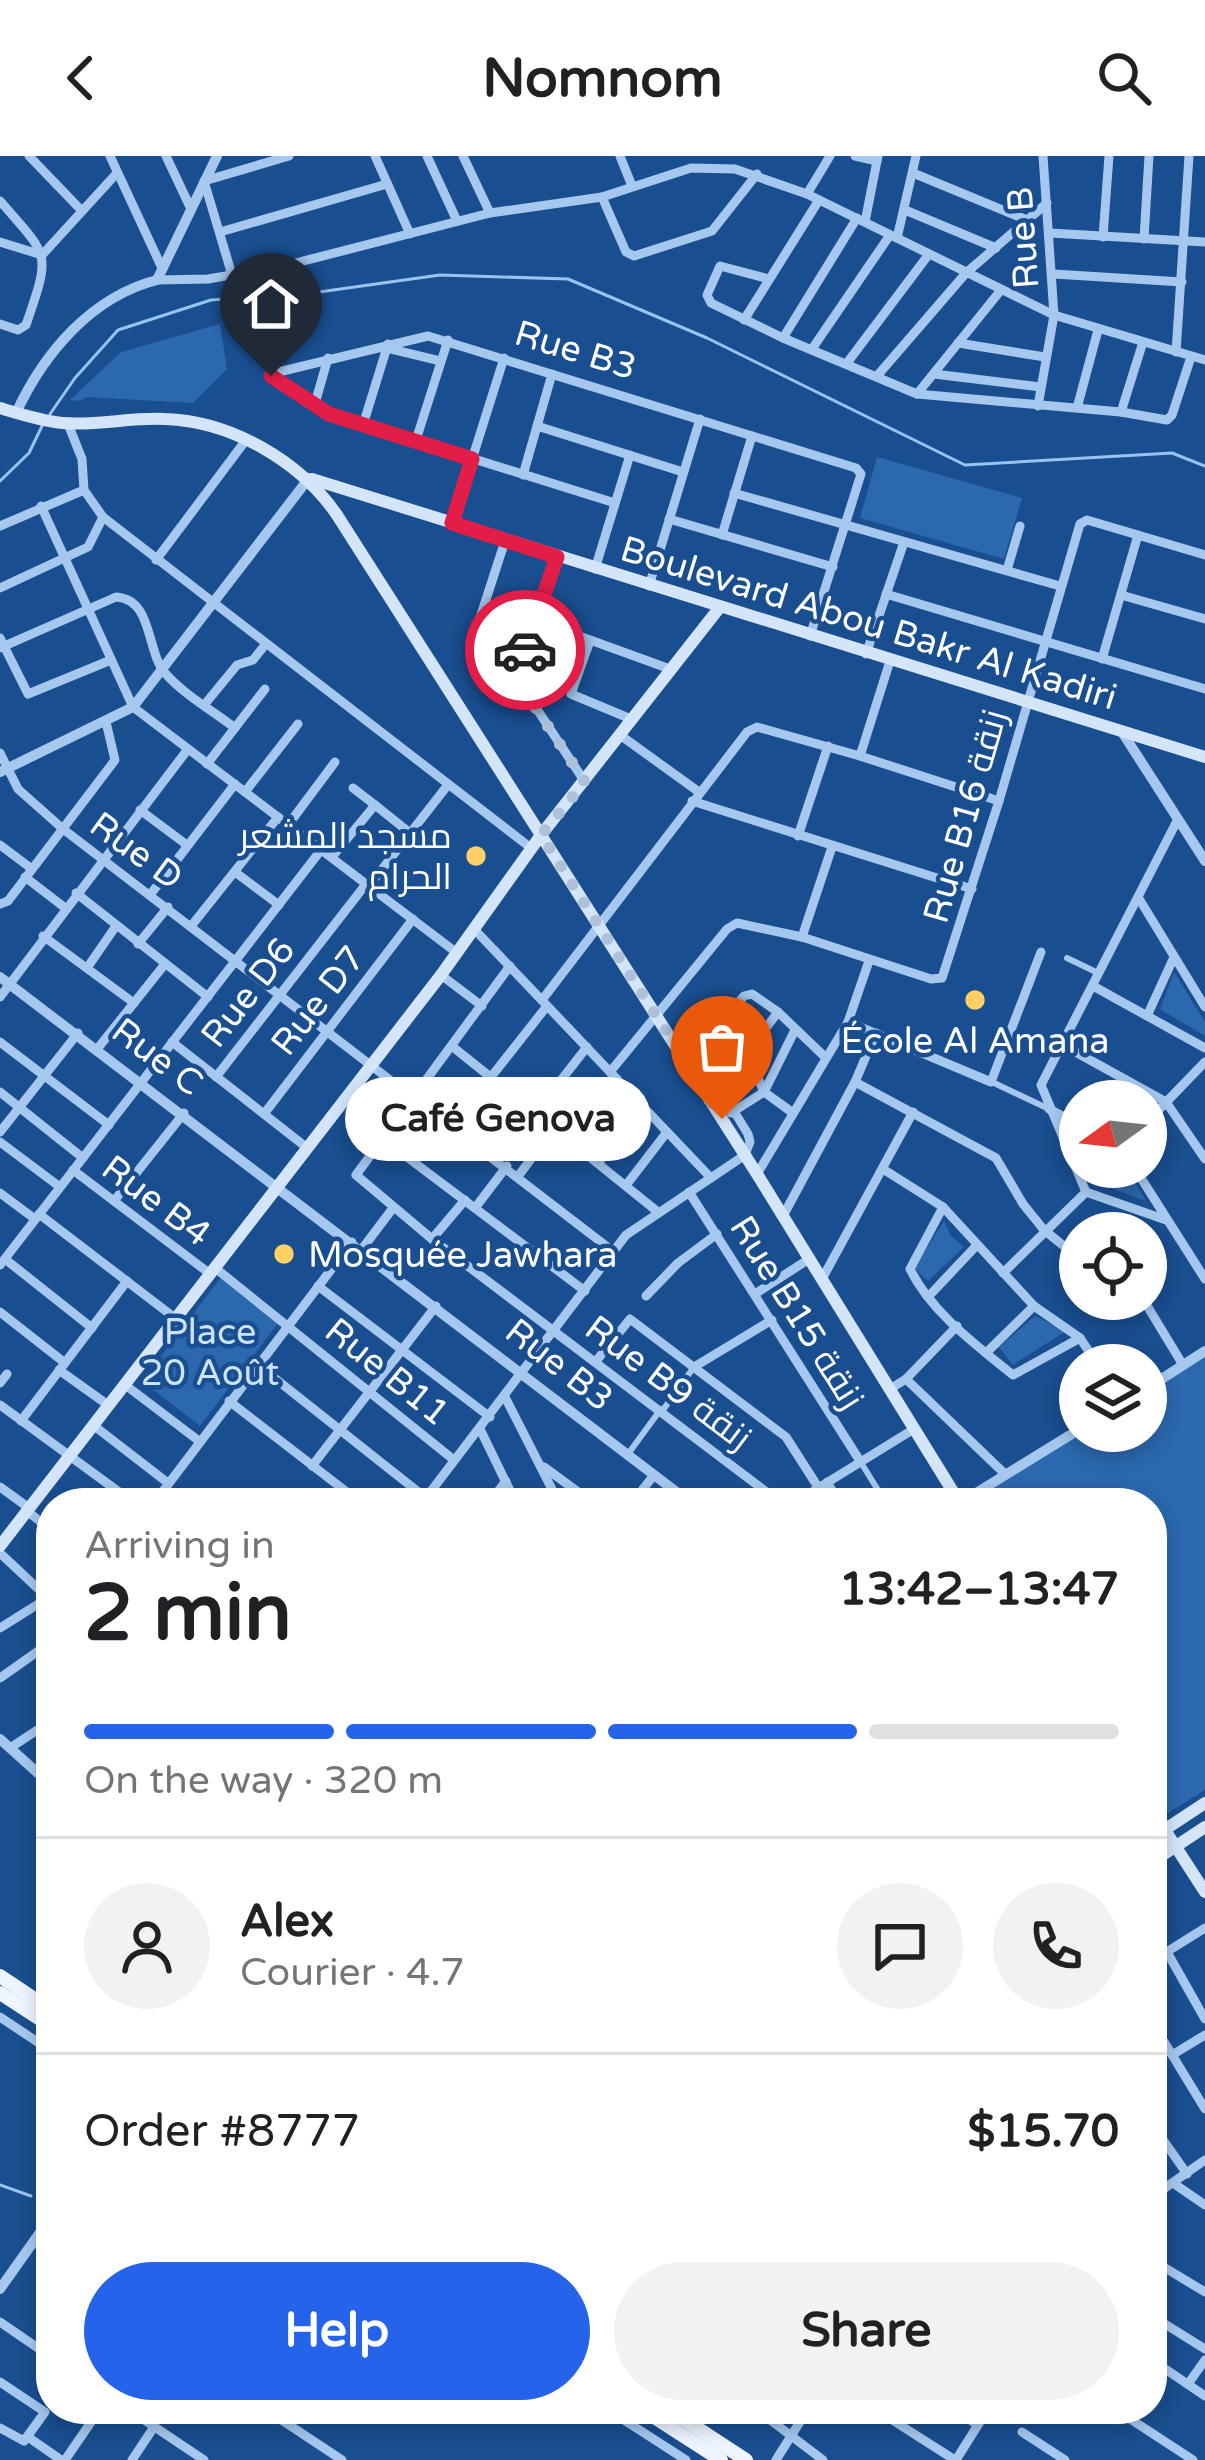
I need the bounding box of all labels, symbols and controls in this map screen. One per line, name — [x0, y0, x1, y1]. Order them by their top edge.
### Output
icon: back — [48, 45, 114, 111]
icon: search — [1091, 45, 1157, 111]
text: Nomnom — [482, 46, 723, 111]
street label: Rue B — [998, 185, 1049, 290]
pin — [220, 253, 322, 376]
icon: home — [238, 271, 304, 337]
street label: Rue B3 — [510, 312, 642, 389]
street label: Boulevard Abou Bakr Al Kadiri — [615, 527, 1122, 719]
courier — [465, 590, 585, 710]
icon: car — [492, 617, 558, 683]
street label: Rue B16 زنقة — [914, 705, 1016, 928]
street label: Rue D — [81, 803, 191, 899]
place label: مسجد المشعر الحرام — [237, 815, 452, 901]
marker: مسجد المشعر الحرام — [463, 843, 489, 869]
street label: Rue D6 — [192, 930, 304, 1056]
street label: Rue D7 — [262, 938, 374, 1064]
marker: École Al Amana — [962, 987, 988, 1013]
pin — [671, 996, 773, 1119]
street label: Rue C — [103, 1009, 211, 1105]
icon: bag — [689, 1014, 755, 1080]
place label: École Al Amana — [840, 1020, 1110, 1063]
callout: Café Genova — [344, 1077, 650, 1161]
north arrow — [1059, 1080, 1167, 1188]
map controls — [1059, 1080, 1167, 1452]
text: Café Genova — [380, 1095, 616, 1142]
street label: Rue B4 — [93, 1146, 219, 1256]
street label: Rue B15 زنقة — [720, 1208, 873, 1417]
button: locate — [1059, 1212, 1167, 1320]
place label: Mosquée Jawhara — [308, 1234, 618, 1277]
marker: Mosquée Jawhara — [271, 1241, 297, 1267]
street label: Rue B9 زنقة — [576, 1307, 760, 1460]
street label: Rue B11 — [316, 1309, 458, 1435]
street label: Rue B3 — [497, 1310, 622, 1421]
park label: Place 20 Août — [141, 1311, 279, 1395]
button: layers — [1059, 1344, 1167, 1452]
text: Arriving in — [84, 1522, 275, 1569]
text: 13:42–13:47 — [839, 1563, 1119, 1617]
text: 2 min — [84, 1567, 292, 1661]
text: On the way · 320 m — [84, 1757, 443, 1804]
button: person — [84, 1883, 210, 2009]
button: chat — [837, 1883, 963, 2009]
button: phone — [993, 1883, 1119, 2009]
text: Alex — [240, 1895, 334, 1949]
text: Courier · 4.7 — [240, 1949, 465, 1996]
text: Order #8777 — [84, 2105, 360, 2159]
text: $15.70 — [967, 2105, 1119, 2159]
button: Help — [84, 2262, 590, 2400]
button: Share — [614, 2262, 1119, 2400]

